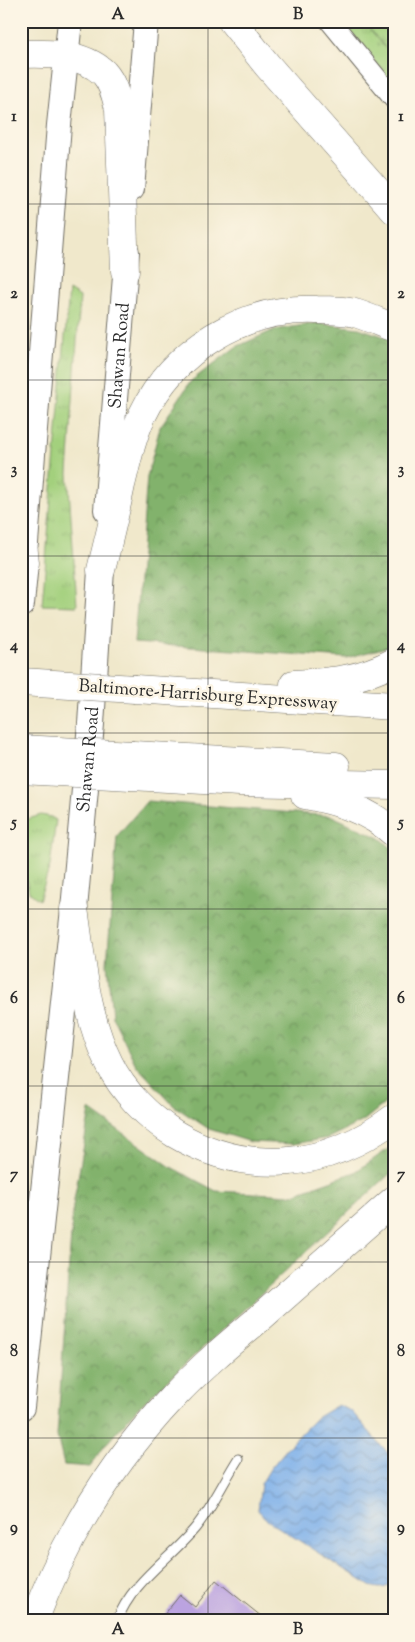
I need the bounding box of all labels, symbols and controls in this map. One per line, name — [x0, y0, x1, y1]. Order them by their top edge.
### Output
text: A — [112, 4, 125, 27]
text: B — [293, 4, 303, 27]
text: 1 — [11, 106, 17, 129]
text: 1 — [398, 106, 404, 129]
text: 2 — [10, 283, 18, 306]
text: 2 — [397, 283, 405, 306]
street label: Shawan Road — [103, 302, 138, 410]
text: 3 — [11, 459, 18, 482]
text: 3 — [398, 459, 405, 482]
text: 4 — [9, 635, 18, 658]
text: 4 — [396, 635, 405, 658]
street label: Baltimore-Harrisburg Expressway — [78, 674, 338, 718]
street label: Shawan Road — [72, 706, 107, 814]
text: 5 — [9, 812, 17, 835]
text: 5 — [396, 812, 404, 835]
text: 6 — [10, 988, 18, 1011]
text: 6 — [397, 988, 405, 1011]
text: 7 — [10, 1164, 19, 1187]
text: 7 — [397, 1164, 406, 1187]
text: 8 — [10, 1341, 18, 1364]
text: 8 — [397, 1341, 405, 1364]
text: 9 — [10, 1517, 18, 1540]
text: 9 — [397, 1517, 405, 1540]
text: A — [112, 1619, 125, 1642]
text: B — [293, 1619, 303, 1642]

